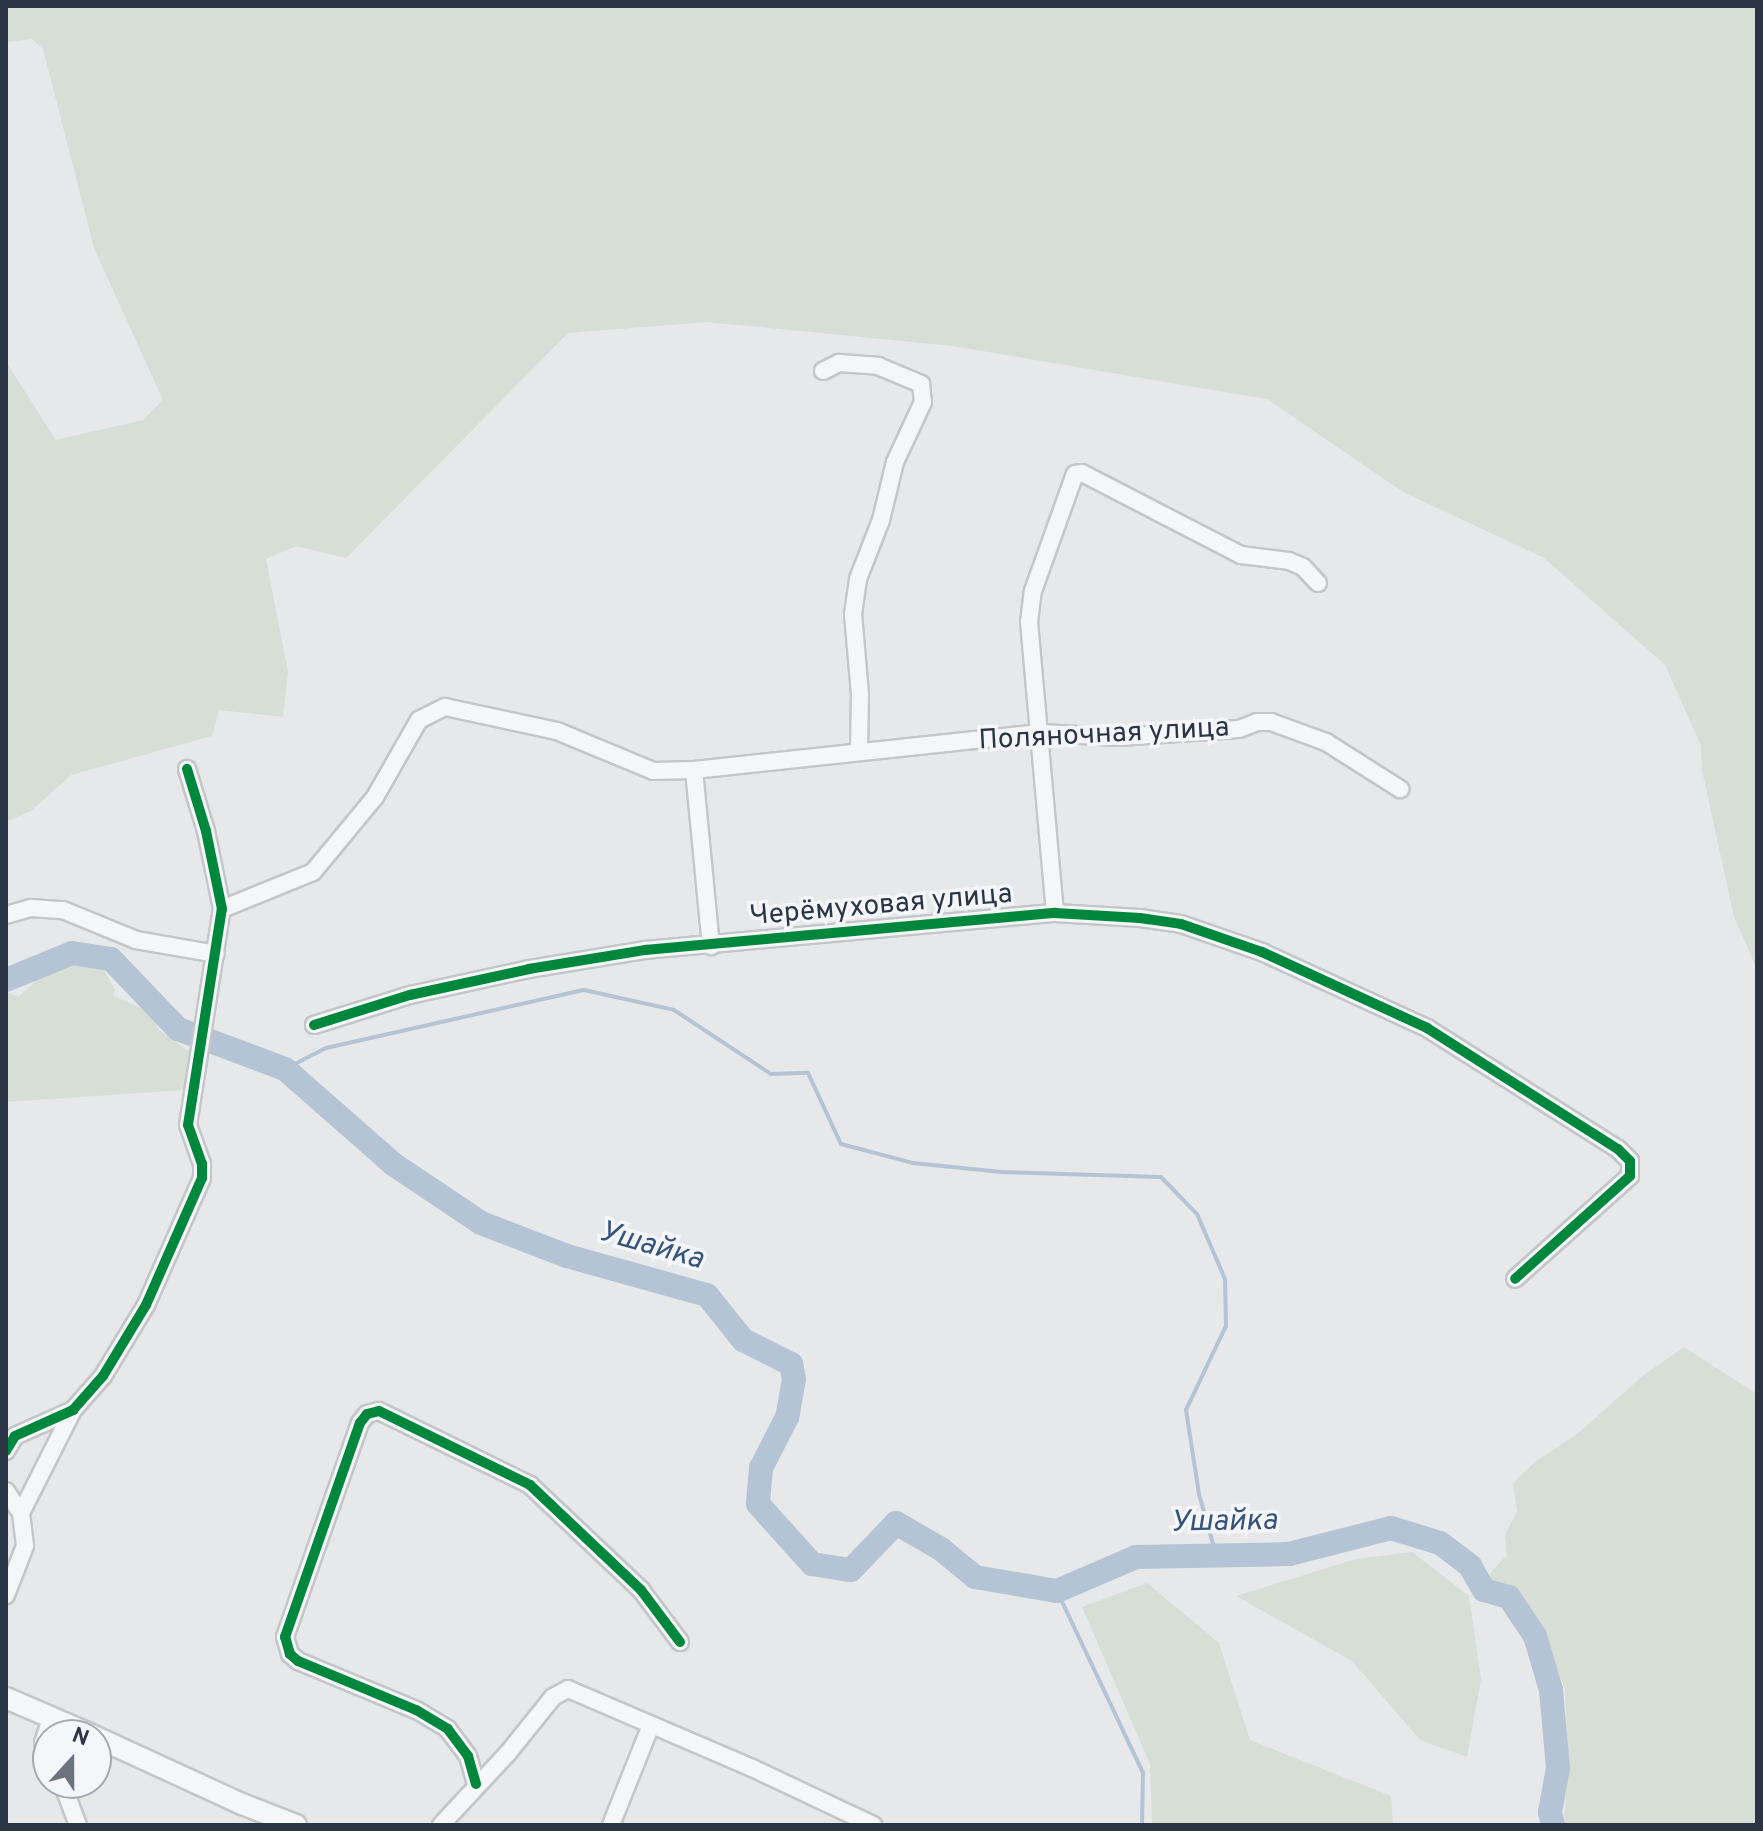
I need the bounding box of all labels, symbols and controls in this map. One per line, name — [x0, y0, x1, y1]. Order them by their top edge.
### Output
street label: Поляночная улица — [978, 712, 1230, 758]
street label: Черёмуховая улица — [748, 878, 1014, 934]
water label: Ушайка — [595, 1215, 707, 1279]
water label: Ушайка — [1170, 1504, 1278, 1542]
north arrow — [32, 1719, 112, 1799]
text: N — [68, 1723, 92, 1753]

